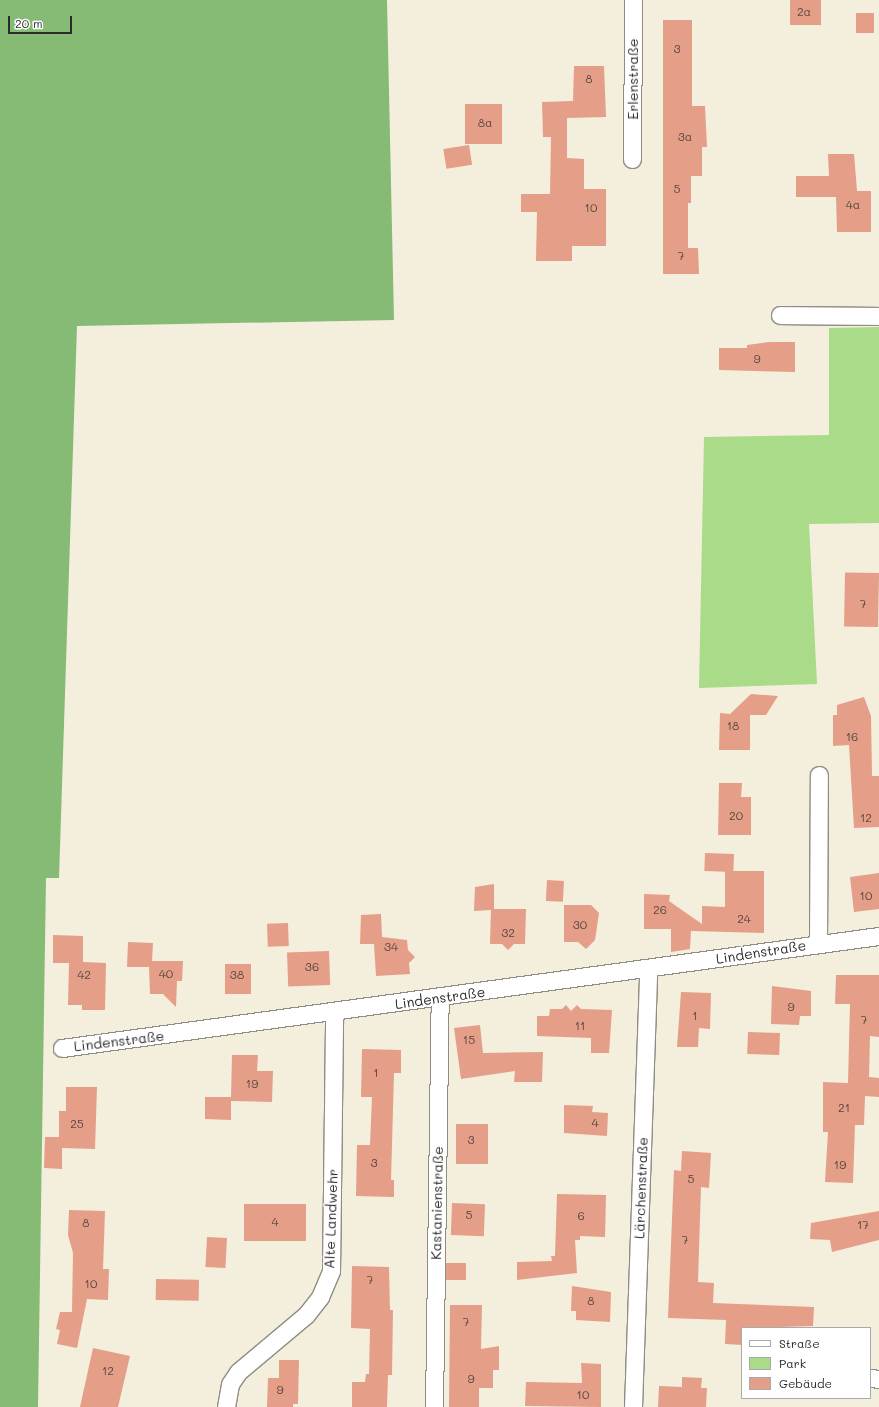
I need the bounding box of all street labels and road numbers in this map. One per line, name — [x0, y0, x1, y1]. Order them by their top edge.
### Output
street label: Erlenstraße — [625, 38, 641, 120]
street label: Lindenstraße — [715, 937, 807, 967]
street label: Lindenstraße — [394, 983, 486, 1013]
street label: Lindenstraße — [73, 1027, 165, 1055]
street label: Lärchenstraße — [631, 1137, 651, 1239]
street label: Kastanienstraße — [428, 1146, 446, 1260]
street label: Alte Landwehr — [321, 1169, 341, 1269]

